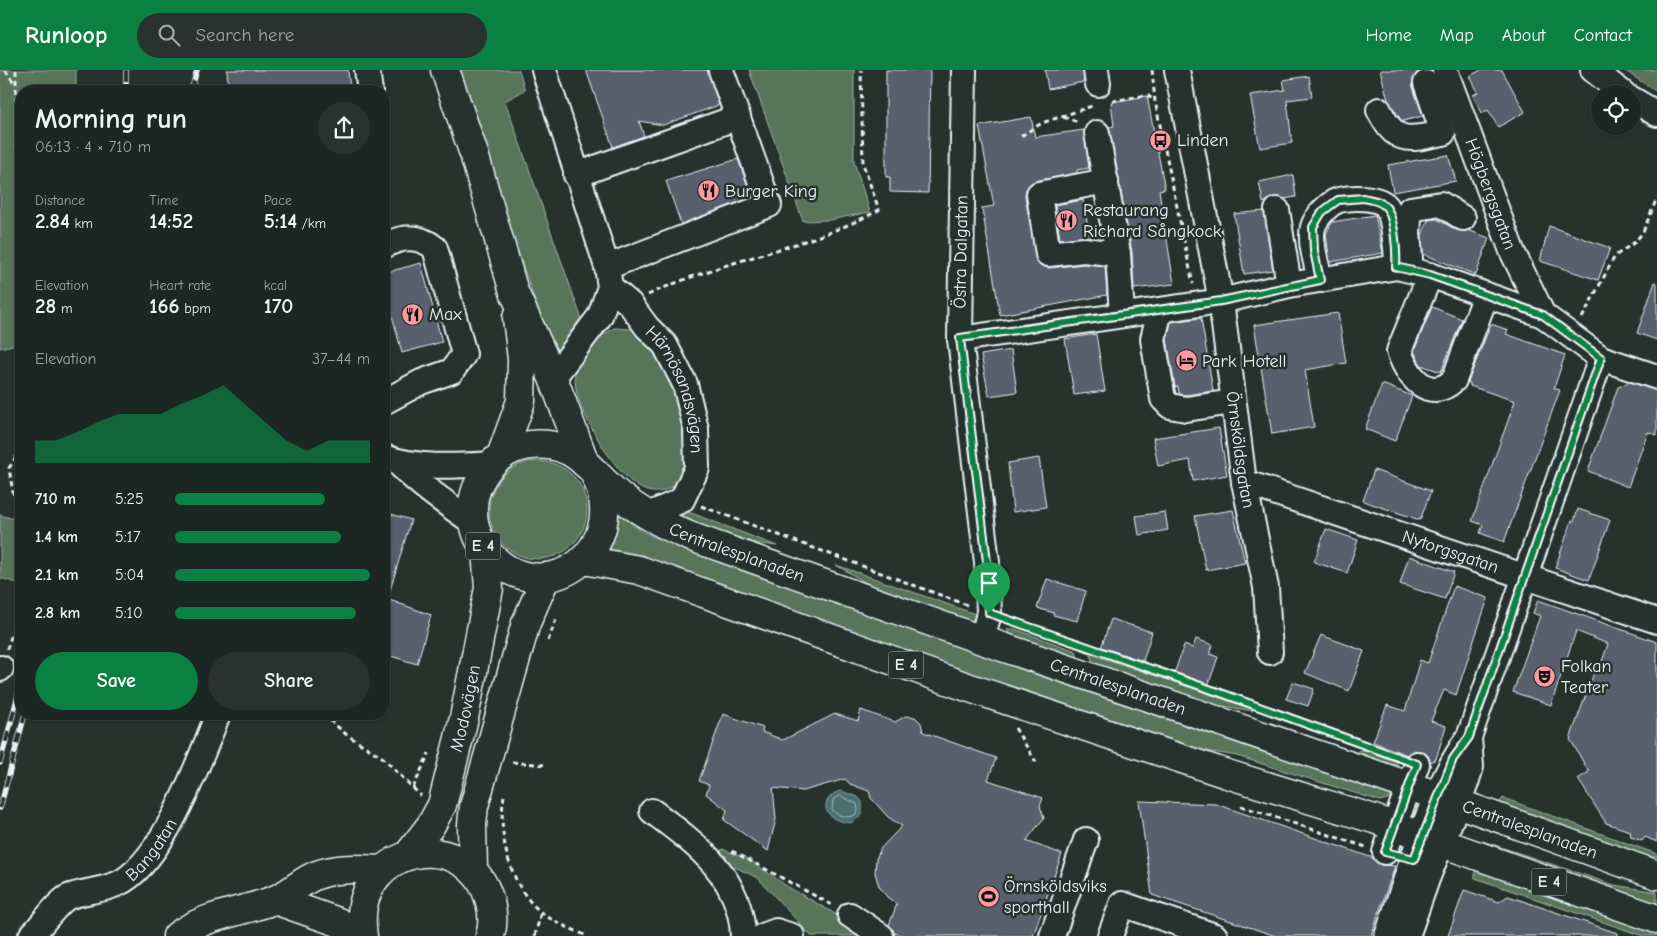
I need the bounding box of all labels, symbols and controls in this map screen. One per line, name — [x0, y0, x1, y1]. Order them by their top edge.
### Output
search box — [137, 13, 487, 58]
text: Runloop — [25, 21, 107, 49]
icon: search — [155, 21, 183, 49]
text: Search here — [195, 24, 294, 46]
text: Home — [1365, 25, 1412, 46]
text: Map — [1440, 25, 1474, 46]
text: About — [1502, 25, 1546, 46]
text: Contact — [1574, 25, 1632, 46]
map controls — [1591, 85, 1641, 135]
button: locate — [1591, 85, 1641, 135]
button: share — [318, 102, 370, 154]
text: Morning run — [35, 103, 187, 135]
bus stop icon: Linden — [1149, 128, 1173, 152]
place label: Linden — [1177, 130, 1229, 151]
street label: Högbergsgatan — [1461, 135, 1521, 252]
text: 06:13 · 4 × 710 m — [35, 138, 151, 156]
restaurant icon: Burger King — [697, 179, 721, 203]
place label: Burger King — [725, 181, 817, 202]
text: Distance — [35, 192, 85, 209]
text: Time — [149, 192, 178, 209]
text: Pace — [264, 192, 292, 209]
street label: Östra Dalgatan — [950, 195, 972, 309]
place label: Restaurang Richard Sångkock — [1083, 200, 1222, 242]
restaurant icon: Restaurang Richard Sångkock — [1055, 208, 1079, 232]
text: 2.84 — [35, 209, 70, 233]
text: 14:52 — [149, 209, 193, 233]
text: 5:14 — [264, 209, 297, 233]
text: km — [70, 215, 93, 232]
text: /km — [297, 215, 326, 232]
text: Elevation — [35, 277, 89, 294]
text: Heart rate — [149, 277, 211, 294]
text: kcal — [264, 277, 287, 294]
text: 28 — [35, 294, 56, 318]
text: 166 — [149, 294, 180, 318]
text: 170 — [264, 294, 293, 318]
text: m — [56, 300, 72, 317]
text: bpm — [180, 300, 211, 317]
restaurant icon: Max — [401, 302, 425, 326]
place label: Max — [429, 304, 462, 325]
street label: Härnösandsvägen — [641, 321, 707, 454]
hotel icon: Park Hotell — [1174, 349, 1198, 373]
text: Elevation — [35, 350, 96, 368]
text: 37–44 m — [312, 350, 370, 368]
place label: Park Hotell — [1202, 351, 1286, 372]
street label: Örnsköldsgatan — [1222, 390, 1260, 510]
text: 710 m — [35, 490, 76, 508]
text: 5:25 — [115, 490, 144, 508]
street label: Centralesplanaden — [666, 518, 807, 587]
street label: Nytorgsgatan — [1400, 526, 1502, 578]
text: 1.4 km — [35, 528, 78, 546]
text: 5:17 — [115, 528, 140, 546]
road number: E 4 — [466, 532, 500, 560]
pin — [968, 562, 1010, 613]
text: 2.1 km — [35, 566, 78, 584]
text: 5:04 — [115, 566, 144, 584]
icon: arrive — [975, 569, 1003, 597]
text: 2.8 km — [35, 604, 80, 622]
text: 5:10 — [115, 604, 143, 622]
button: Save — [35, 652, 198, 710]
button: Share — [208, 652, 370, 710]
road number: E 4 — [888, 652, 924, 678]
street label: Centralesplanaden — [1047, 654, 1189, 720]
place label: Folkan Teater — [1561, 656, 1611, 698]
street label: Modovägen — [445, 663, 484, 754]
theatre icon: Folkan Teater — [1533, 664, 1557, 688]
street label: Centralesplanaden — [1459, 795, 1601, 863]
street label: Bangatan — [121, 815, 181, 886]
road number: E 4 — [1532, 869, 1566, 896]
place label: Örnsköldsviks sporthall — [1004, 876, 1107, 918]
sports icon: Örnsköldsviks sporthall — [976, 884, 1000, 908]

